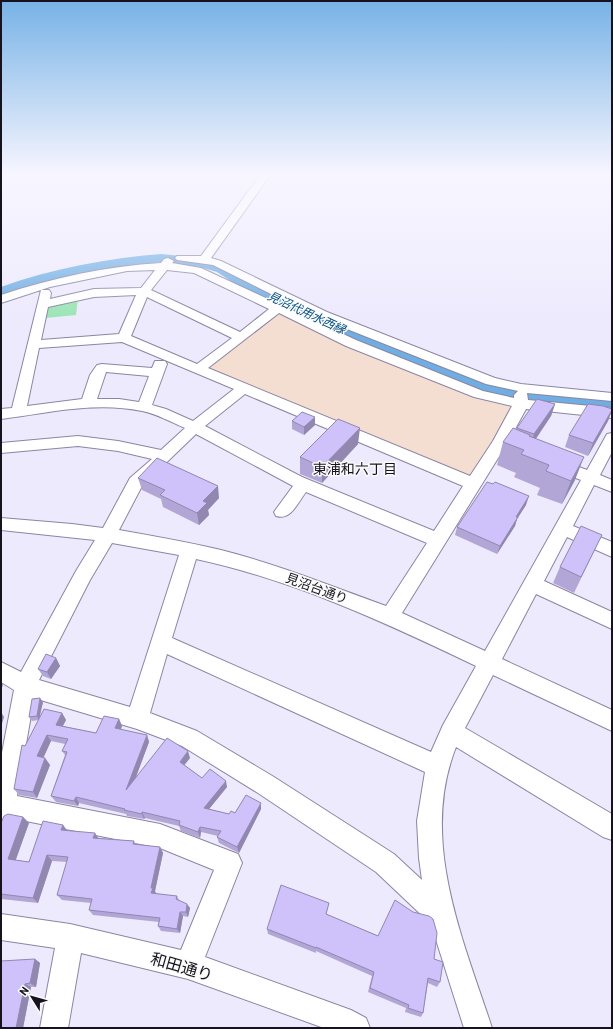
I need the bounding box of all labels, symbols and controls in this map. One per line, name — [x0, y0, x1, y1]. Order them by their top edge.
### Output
water label: 見沼代用水西縁 — [266, 288, 350, 337]
district label: 東浦和六丁目 — [313, 460, 397, 477]
street label: 見沼台通り — [284, 569, 350, 607]
street label: 和田通り — [149, 948, 215, 984]
north arrow — [12, 977, 52, 1017]
text: N — [16, 984, 31, 998]

